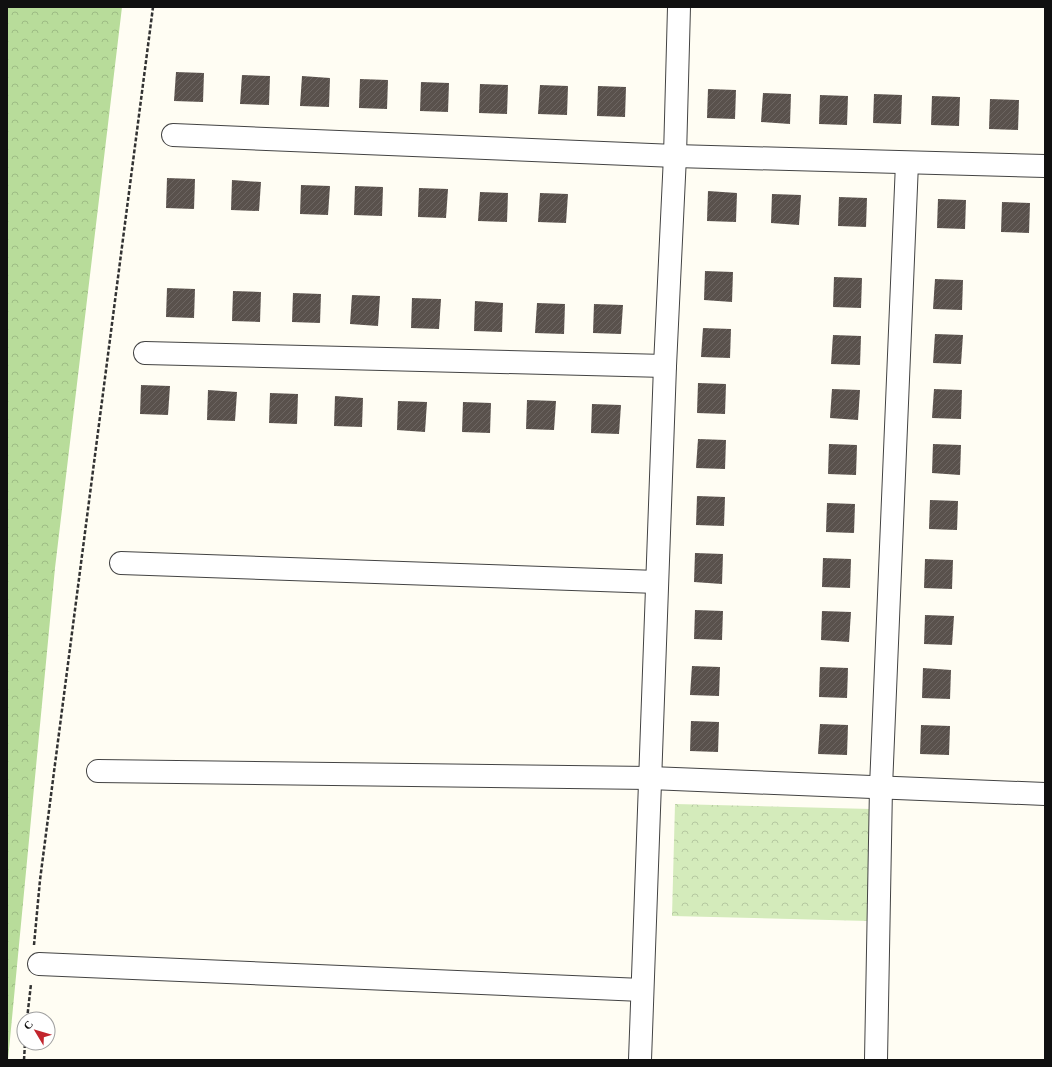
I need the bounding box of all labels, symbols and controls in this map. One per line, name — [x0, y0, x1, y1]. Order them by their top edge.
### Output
north arrow — [16, 1011, 56, 1051]
text: С — [21, 1018, 35, 1032]

